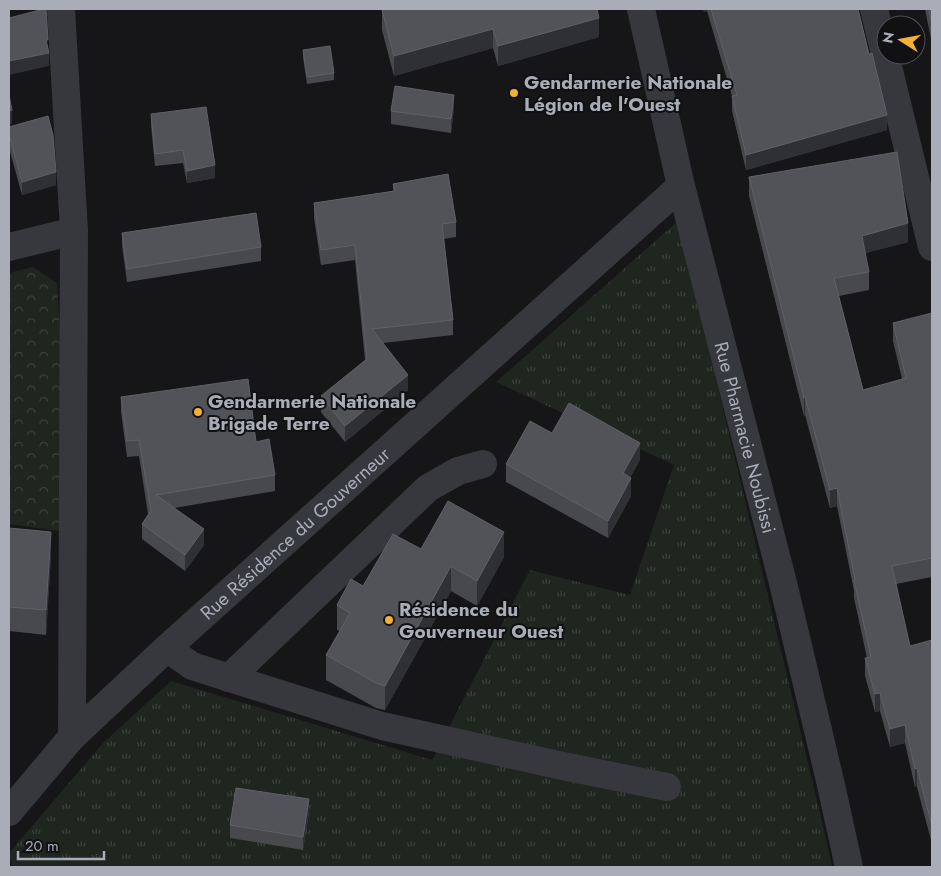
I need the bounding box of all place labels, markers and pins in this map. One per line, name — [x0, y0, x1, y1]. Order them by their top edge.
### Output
place label: Gendarmerie Nationale Légion de l'Ouest — [524, 69, 732, 118]
marker: Gendarmerie Nationale Légion de l'Ouest — [508, 87, 520, 99]
place label: Gendarmerie Nationale Brigade Terre — [208, 388, 416, 437]
marker: Gendarmerie Nationale Brigade Terre — [192, 406, 204, 418]
place label: Résidence du Gouverneur Ouest — [399, 596, 563, 645]
marker: Résidence du Gouverneur Ouest — [383, 614, 395, 626]

